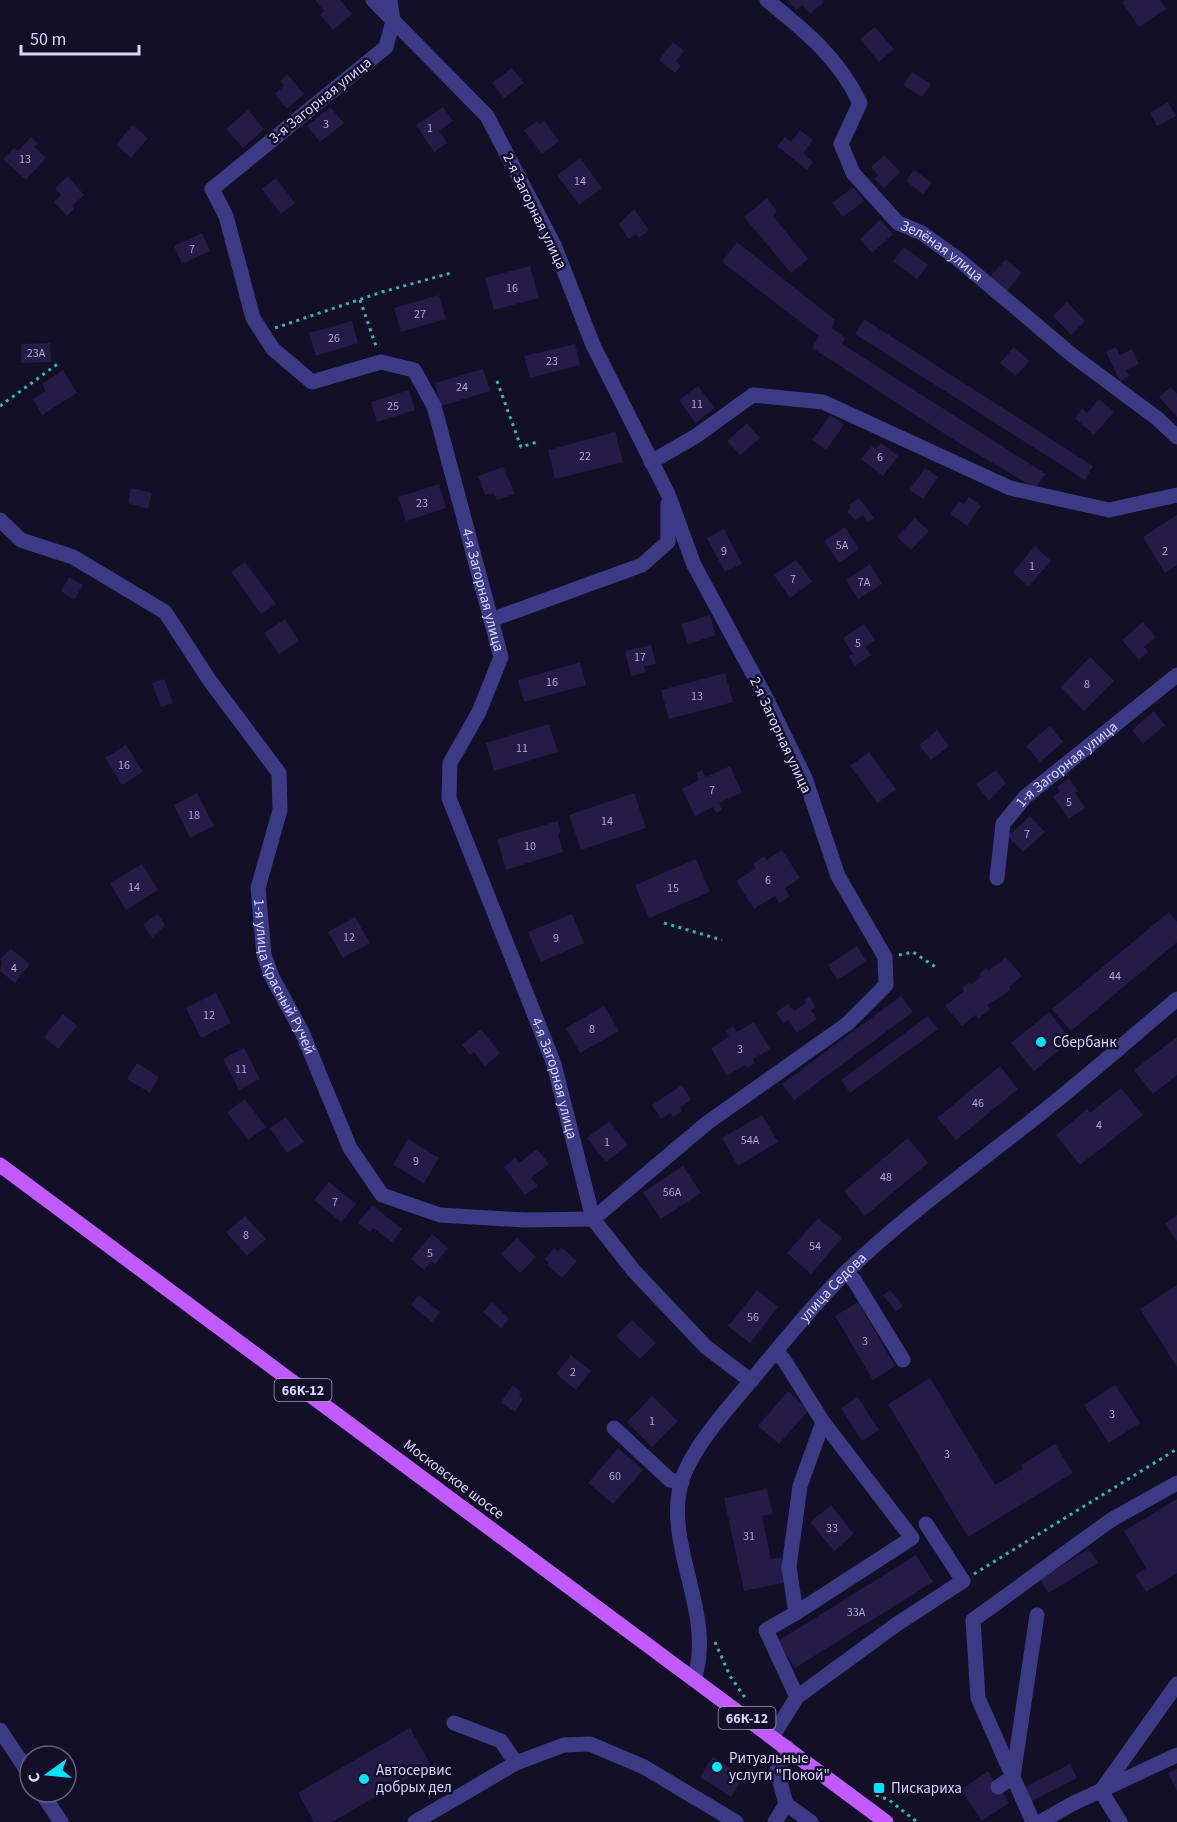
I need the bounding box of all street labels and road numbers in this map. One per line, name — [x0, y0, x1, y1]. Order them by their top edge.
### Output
street label: 3-я Загорная улица — [265, 53, 375, 147]
street label: 2-я Загорная улица — [497, 150, 572, 273]
street label: Зелёная улица — [897, 215, 988, 287]
street label: 4-я Загорная улица — [456, 526, 509, 654]
street label: 2-я Загорная улица — [744, 673, 817, 797]
street label: 1-я Загорная улица — [1011, 716, 1122, 812]
street label: 1-я улица Красный Ручей — [248, 898, 320, 1058]
street label: 4-я Загорная улица — [526, 1014, 582, 1141]
street label: улица Седова — [794, 1248, 872, 1327]
road number: 66К-12 — [274, 1379, 332, 1401]
street label: Московское шоссе — [399, 1435, 508, 1524]
road number: 66К-12 — [718, 1707, 776, 1729]

